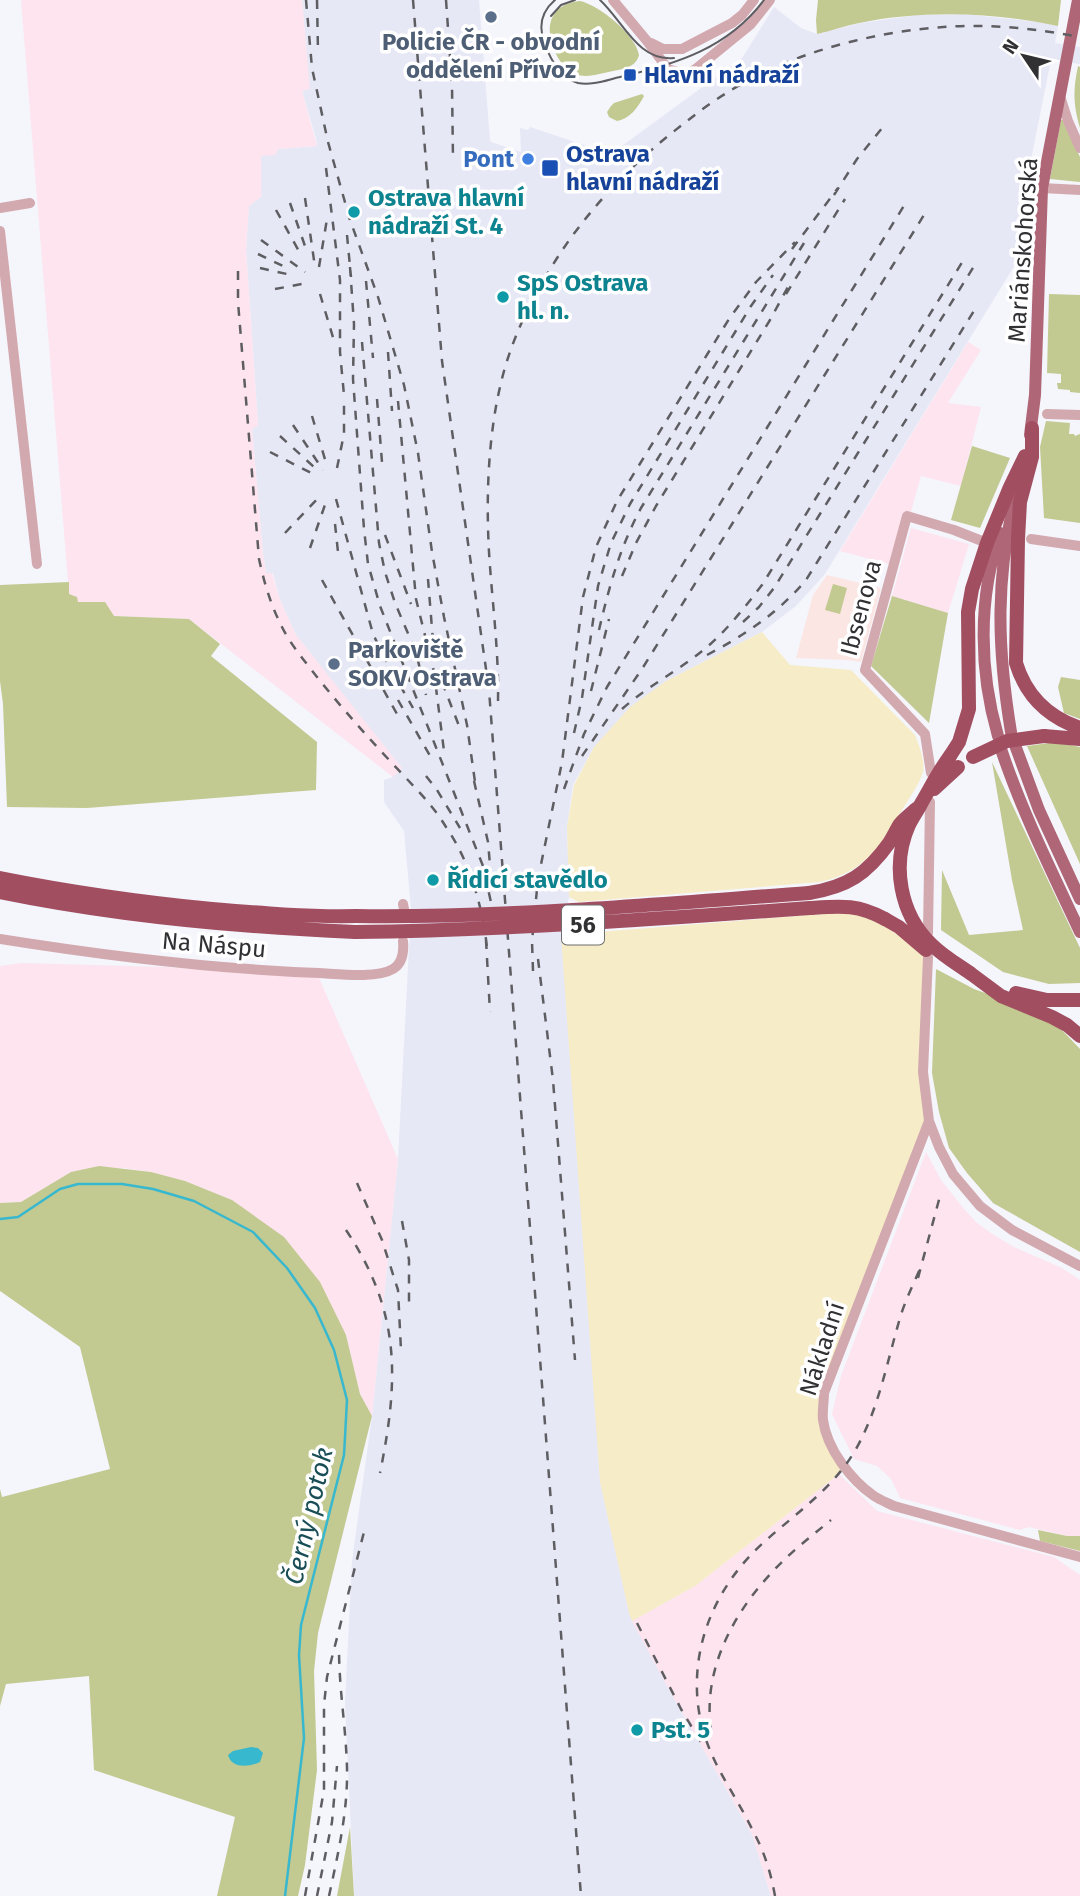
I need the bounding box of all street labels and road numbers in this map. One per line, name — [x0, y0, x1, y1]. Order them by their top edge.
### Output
street label: Mariánskohorská — [1003, 157, 1043, 343]
street label: Ibsenova — [835, 557, 887, 659]
road number: 56 — [562, 906, 604, 944]
street label: Na Náspu — [161, 927, 267, 963]
street label: Nákladní — [794, 1298, 850, 1399]

